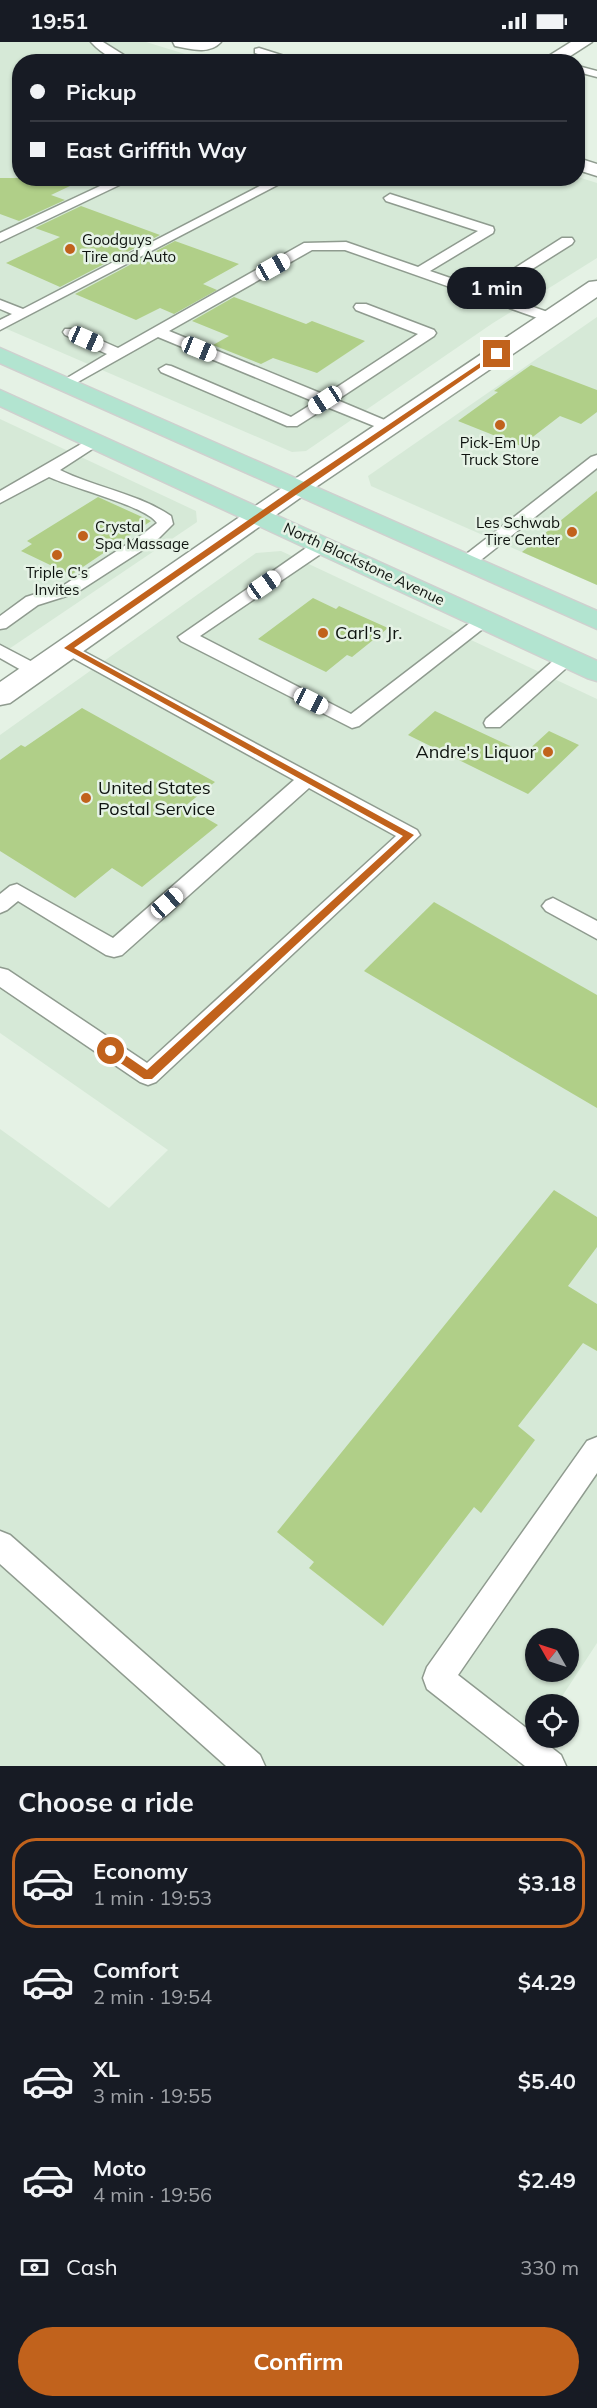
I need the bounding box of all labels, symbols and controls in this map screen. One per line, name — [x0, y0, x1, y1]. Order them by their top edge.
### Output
text: 19:51 — [30, 7, 88, 35]
text: Pickup — [66, 78, 136, 106]
text: East Griffith Way — [66, 136, 246, 164]
place label: Goodguys Tire and Auto — [82, 230, 176, 266]
marker: Goodguys Tire and Auto — [63, 242, 77, 256]
car — [253, 250, 293, 284]
callout: 1 min — [448, 267, 546, 309]
text: 1 min — [470, 275, 523, 300]
car — [66, 323, 106, 355]
car — [179, 334, 219, 364]
route end — [483, 340, 510, 367]
car — [305, 383, 345, 417]
marker: Pick-Em Up Truck Store — [493, 418, 507, 432]
place label: Pick-Em Up Truck Store — [460, 433, 540, 469]
place label: Les Schwab Tire Center — [476, 513, 561, 549]
place label: Crystal Spa Massage — [95, 517, 189, 553]
street label: North Blackstone Avenue — [281, 518, 448, 609]
marker: Les Schwab Tire Center — [565, 525, 579, 539]
marker: Crystal Spa Massage — [76, 529, 90, 543]
marker: Triple C's Invites — [50, 548, 64, 562]
place label: Triple C's Invites — [26, 563, 88, 599]
car — [244, 567, 284, 603]
place label: Carl's Jr. — [335, 621, 402, 644]
marker: Carl's Jr. — [316, 626, 330, 640]
car — [291, 685, 331, 717]
place label: Andre's Liquor — [416, 740, 536, 763]
marker: Andre's Liquor — [541, 745, 555, 759]
place label: United States Postal Service — [98, 776, 215, 820]
marker: United States Postal Service — [79, 791, 93, 805]
car — [148, 884, 186, 922]
route start — [97, 1037, 124, 1064]
north arrow — [525, 1628, 579, 1682]
map controls — [525, 1628, 579, 1748]
button: locate — [525, 1694, 579, 1748]
text: Choose a ride — [18, 1785, 194, 1819]
icon: car — [21, 1856, 75, 1910]
text: Economy — [93, 1857, 188, 1885]
text: $3.18 — [518, 1869, 576, 1897]
text: 1 min · 19:53 — [93, 1885, 212, 1910]
icon: car — [21, 1955, 75, 2009]
text: Comfort — [93, 1956, 179, 1984]
text: $4.29 — [518, 1968, 576, 1996]
text: 2 min · 19:54 — [93, 1984, 212, 2009]
icon: car — [21, 2054, 75, 2108]
text: XL — [93, 2055, 120, 2083]
text: $5.40 — [518, 2067, 576, 2095]
text: 3 min · 19:55 — [93, 2083, 212, 2108]
icon: car — [21, 2153, 75, 2207]
text: Moto — [93, 2154, 146, 2182]
text: $2.49 — [518, 2166, 576, 2194]
text: 4 min · 19:56 — [93, 2182, 212, 2207]
icon: cash — [18, 2251, 51, 2284]
text: Cash — [66, 2253, 118, 2281]
text: 330 m — [520, 2255, 579, 2280]
button: Confirm — [18, 2327, 579, 2396]

